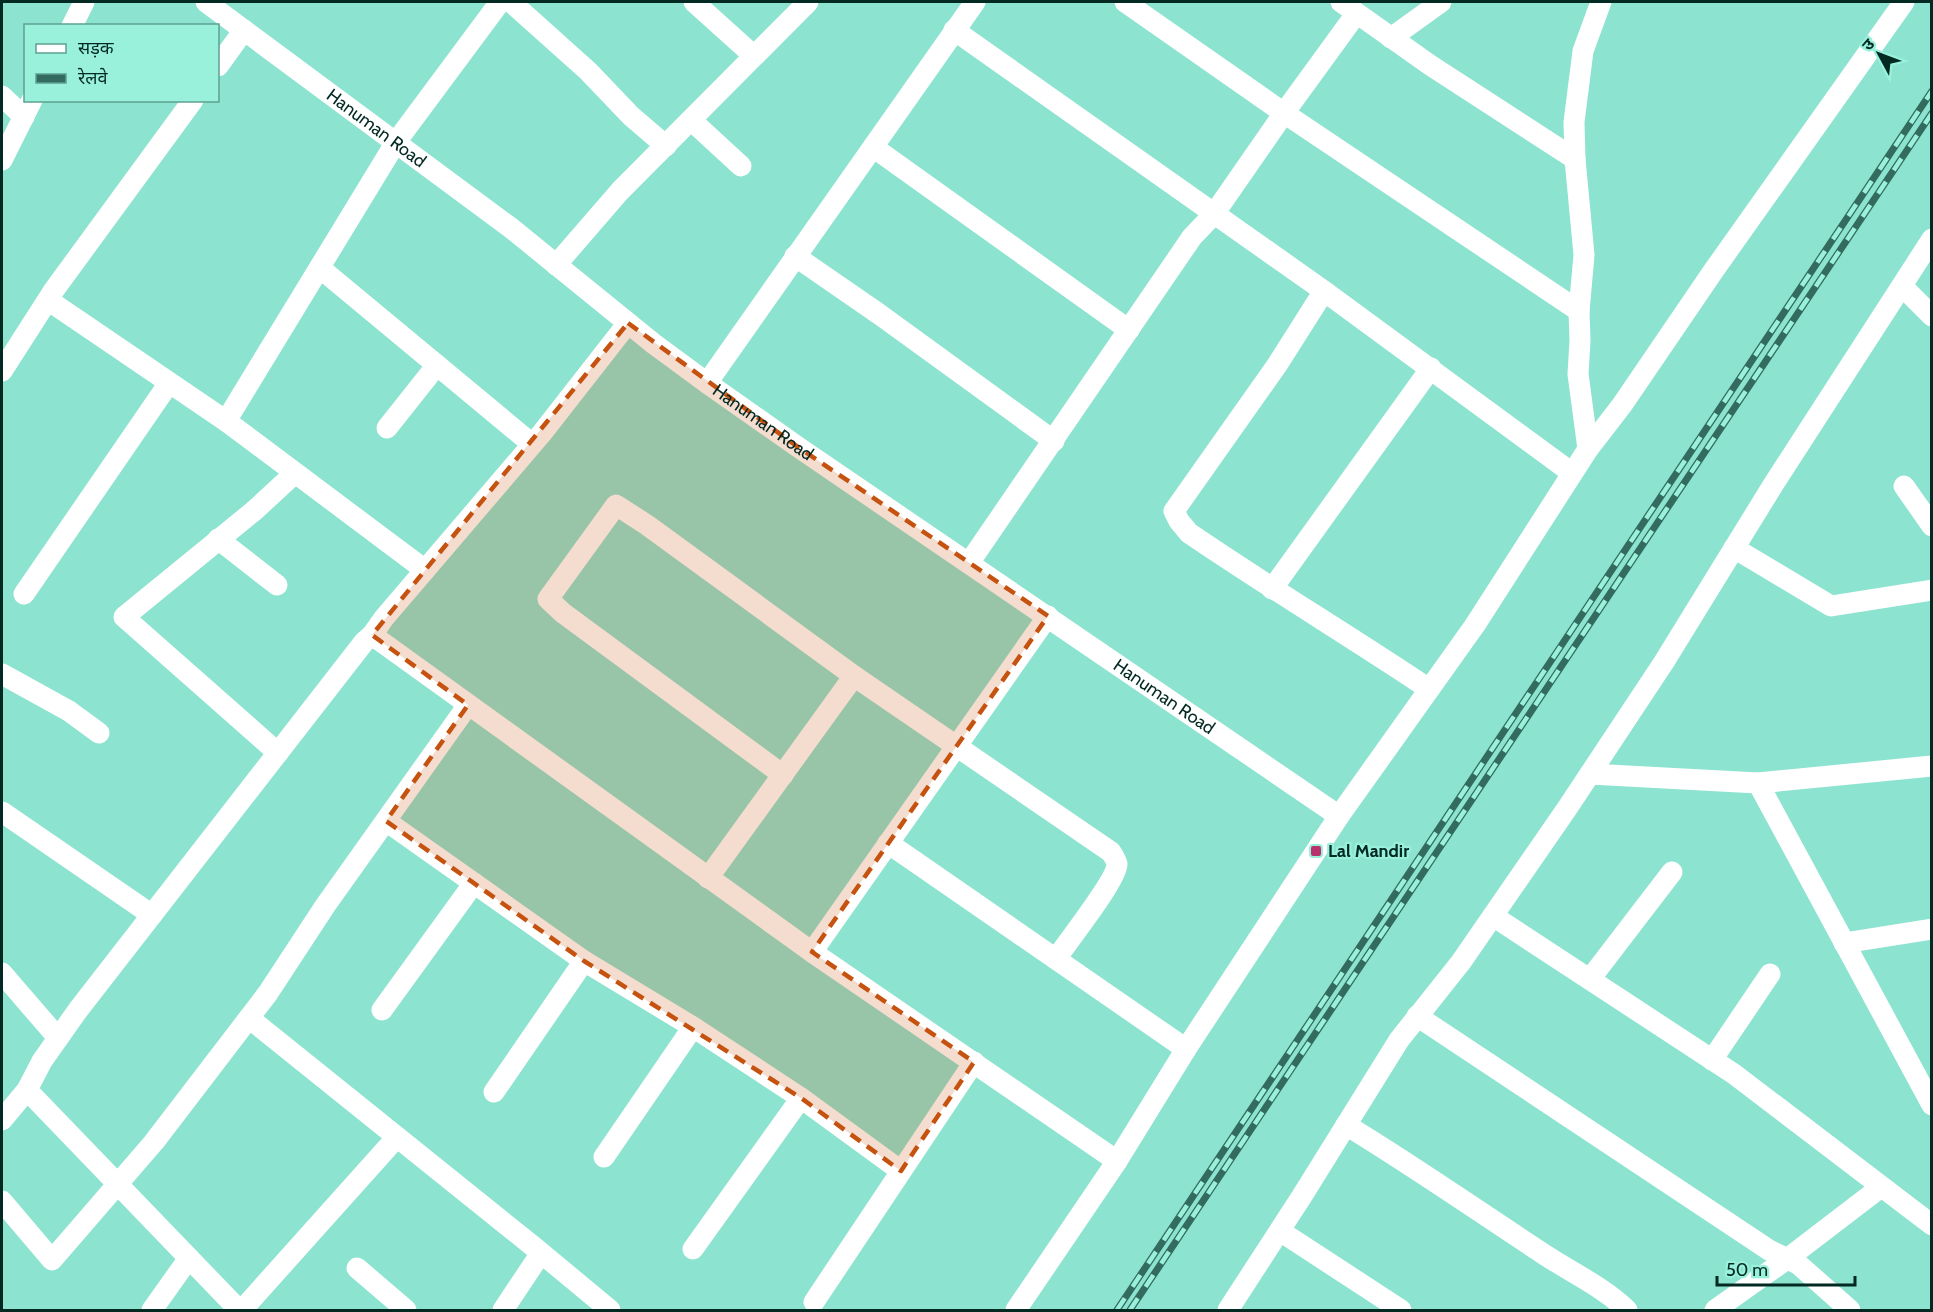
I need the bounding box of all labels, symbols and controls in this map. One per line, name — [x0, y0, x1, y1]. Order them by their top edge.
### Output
legend — [24, 24, 219, 102]
north arrow — [1849, 24, 1909, 84]
text: उ — [1858, 34, 1879, 54]
text: सड़क — [78, 37, 115, 59]
text: रेलवे — [77, 67, 109, 89]
street label: Hanuman Road — [322, 84, 430, 172]
street label: Hanuman Road — [708, 379, 818, 465]
street label: Hanuman Road — [1109, 654, 1219, 739]
place label: Lal Mandir — [1328, 840, 1409, 862]
marker: Lal Mandir — [1309, 844, 1323, 858]
scale bar — [1717, 1249, 1855, 1287]
text: 50 m — [1726, 1259, 1768, 1281]

